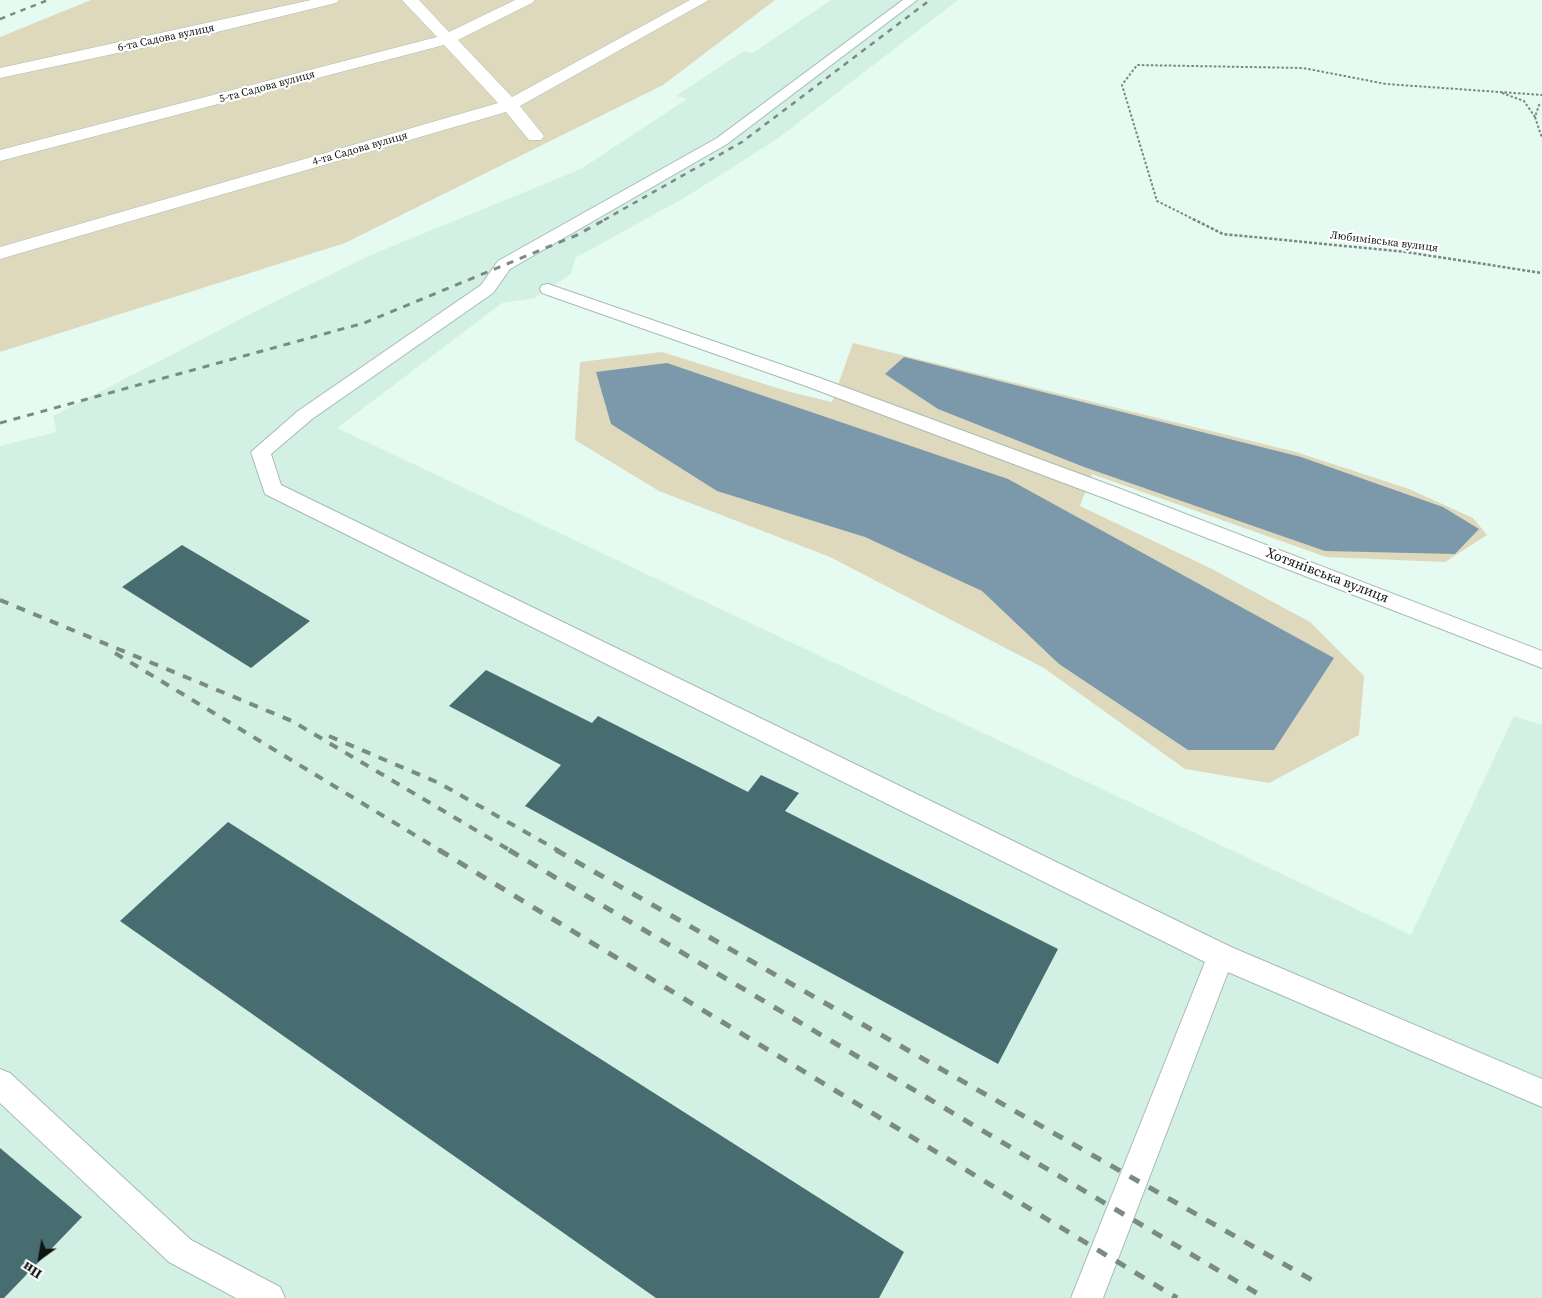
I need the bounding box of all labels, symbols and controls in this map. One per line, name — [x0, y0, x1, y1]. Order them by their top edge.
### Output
street label: 6-та Садова вулиця — [116, 21, 216, 55]
street label: 5-та Садова вулиця — [218, 68, 316, 106]
street label: 4-та Садова вулиця — [311, 129, 409, 169]
street label: Любимівська вулиця — [1329, 229, 1439, 255]
street label: Хотянівська вулиця — [1263, 545, 1391, 607]
north arrow — [15, 1233, 65, 1283]
text: Пн — [18, 1257, 46, 1284]

